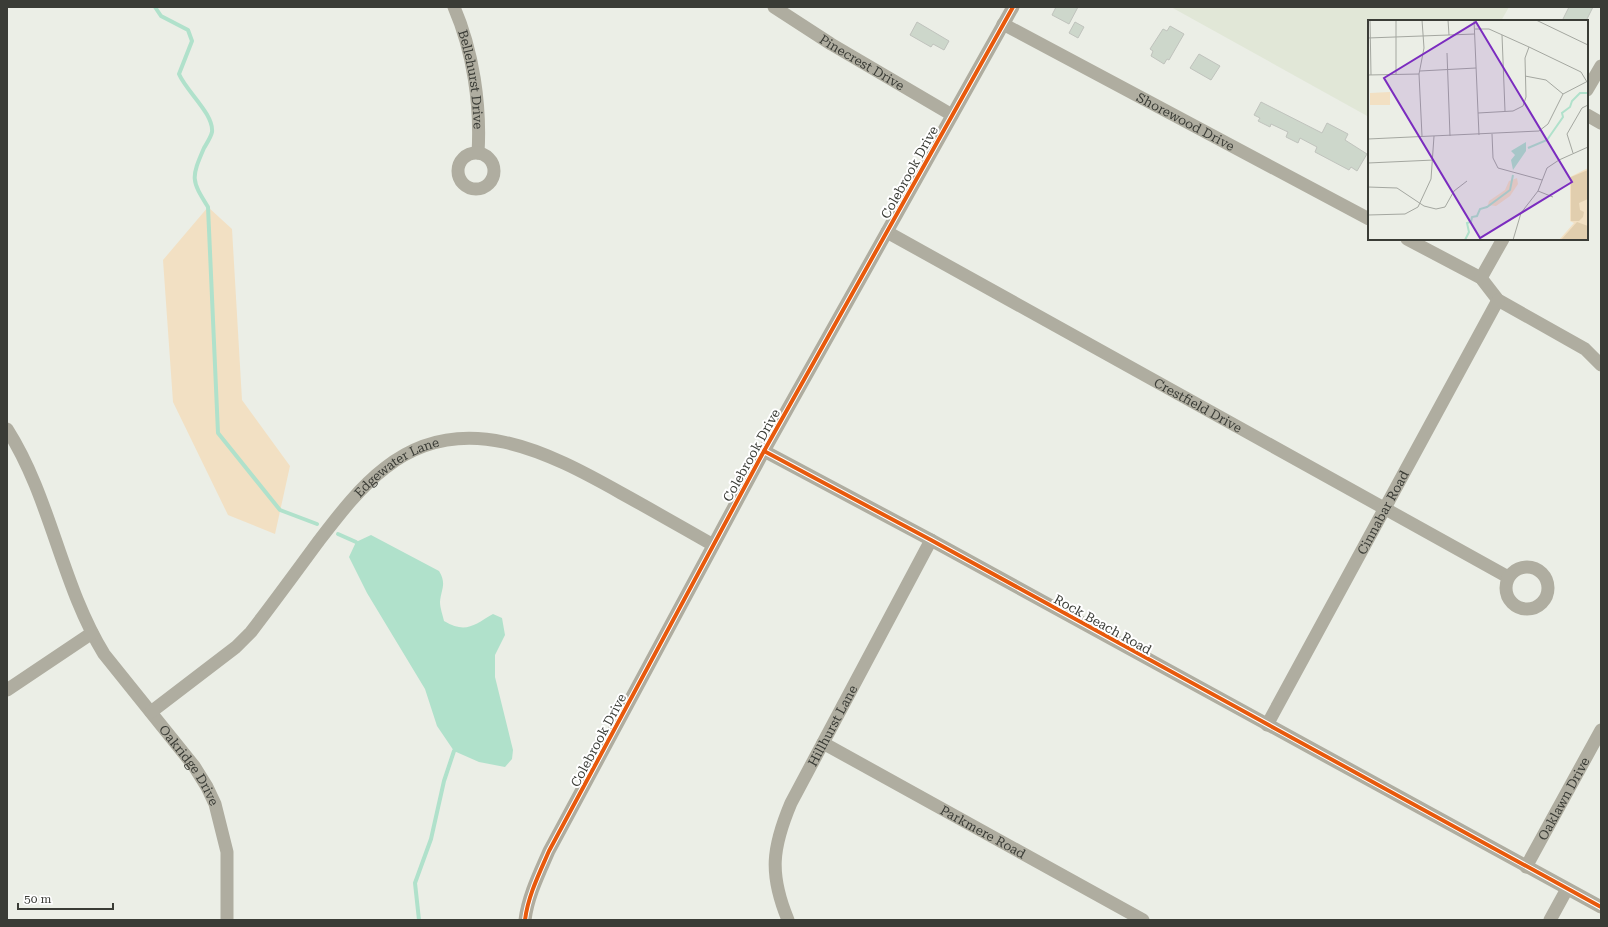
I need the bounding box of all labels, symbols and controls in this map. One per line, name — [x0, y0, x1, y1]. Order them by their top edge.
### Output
inset map — [1368, 20, 1588, 240]
street label: Bellehurst Drive — [455, 28, 486, 129]
street label: Pinecrest Drive — [817, 32, 907, 93]
street label: Shorewood Drive — [1134, 90, 1237, 154]
street label: Colebrook Drive — [878, 123, 941, 221]
street label: Crestfield Drive — [1151, 375, 1245, 436]
street label: Colebrook Drive — [720, 406, 783, 504]
street label: Edgewater Lane — [351, 435, 441, 500]
street label: Cinnabar Road — [1354, 467, 1412, 557]
street label: Rock Beach Road — [1051, 591, 1155, 658]
street label: Hillhurst Lane — [805, 683, 860, 769]
street label: Colebrook Drive — [568, 691, 629, 789]
street label: Oakridge Drive — [156, 722, 222, 808]
street label: Oaklawn Drive — [1535, 755, 1593, 843]
street label: Parkmere Road — [938, 802, 1029, 862]
scale bar — [18, 885, 113, 911]
text: 50 m — [24, 892, 51, 906]

